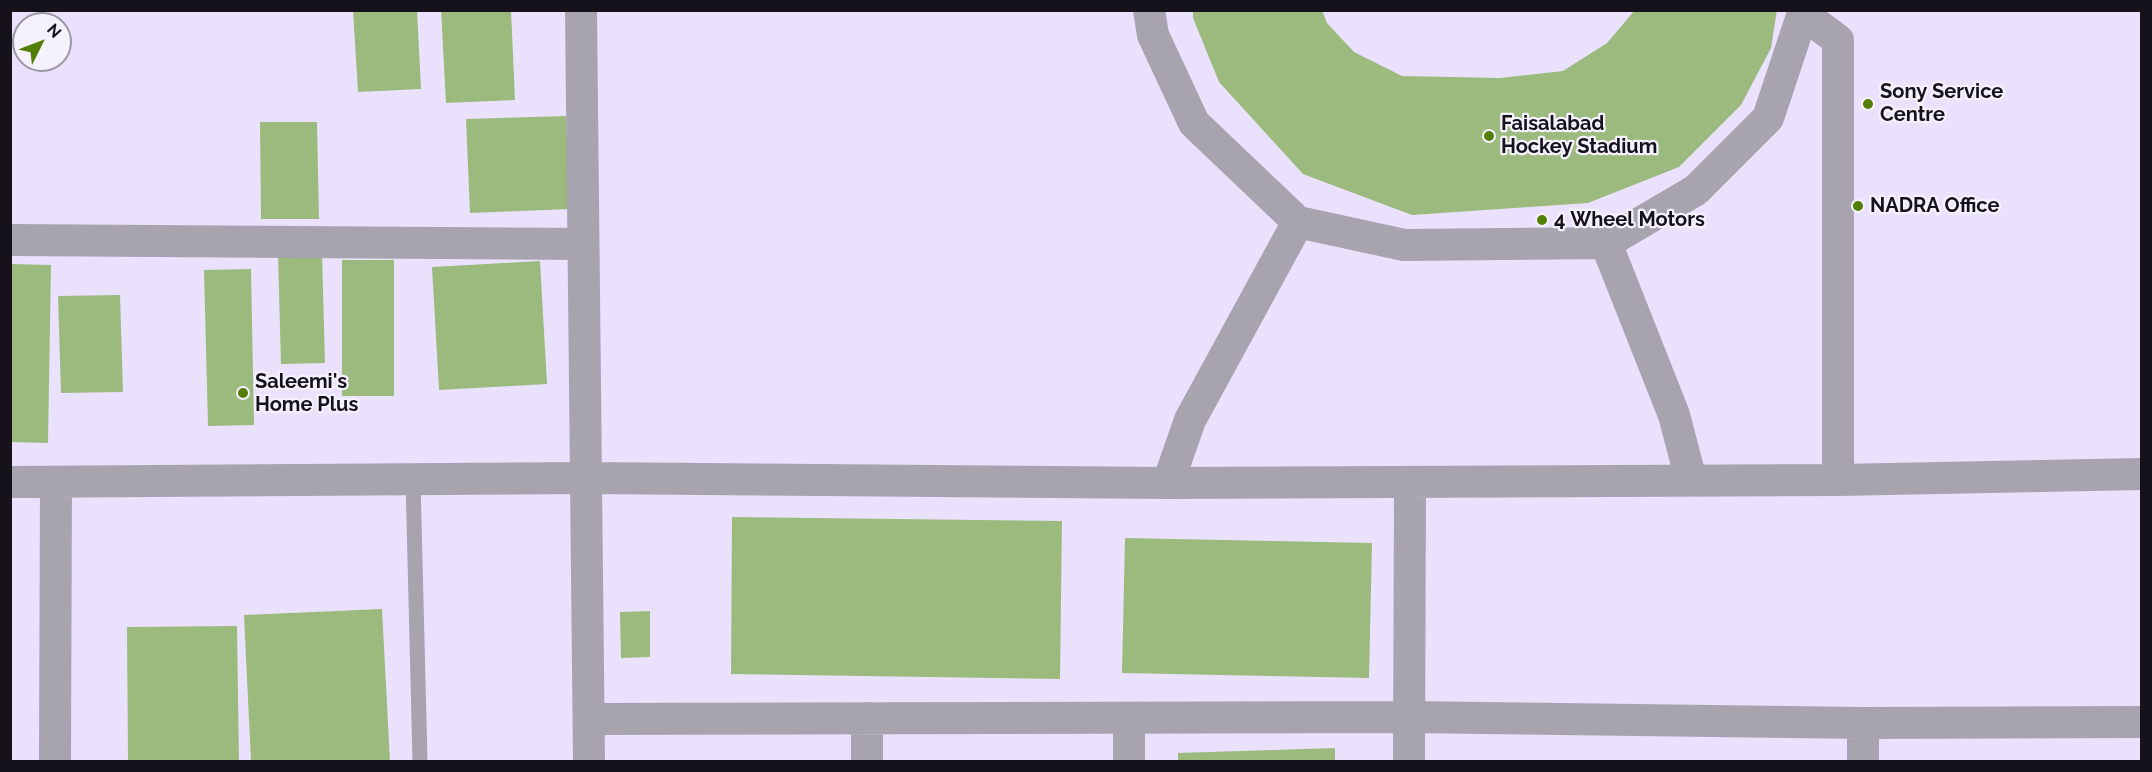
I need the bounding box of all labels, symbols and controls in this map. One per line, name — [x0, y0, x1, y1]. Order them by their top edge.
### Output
north arrow — [12, 12, 72, 72]
text: N — [43, 20, 65, 42]
place label: Sony Service Centre — [1880, 80, 2003, 127]
marker: Sony Service Centre — [1861, 97, 1875, 111]
place label: Faisalabad Hockey Stadium — [1501, 112, 1657, 159]
marker: Faisalabad Hockey Stadium — [1482, 129, 1496, 143]
place label: NADRA Office — [1870, 194, 1999, 218]
marker: NADRA Office — [1851, 199, 1865, 213]
place label: 4 Wheel Motors — [1554, 208, 1705, 232]
marker: 4 Wheel Motors — [1535, 213, 1549, 227]
place label: Saleemi's Home Plus — [255, 370, 358, 417]
marker: Saleemi's Home Plus — [236, 386, 250, 400]

